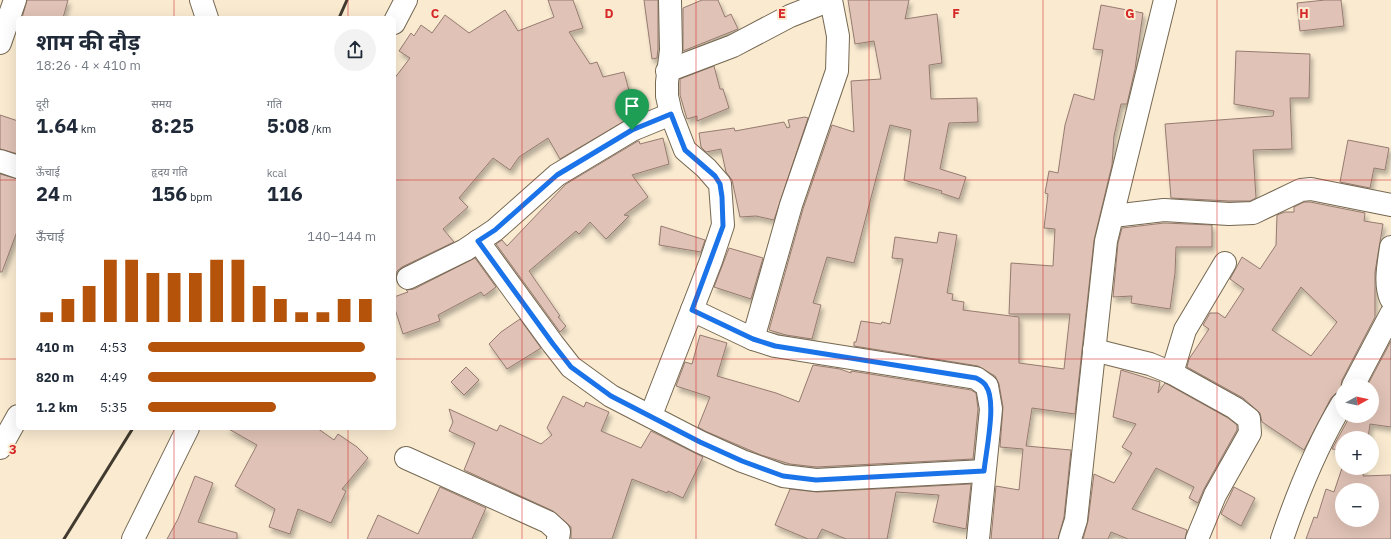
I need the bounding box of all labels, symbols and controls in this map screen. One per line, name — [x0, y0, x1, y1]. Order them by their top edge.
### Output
text: C — [431, 5, 440, 22]
text: D — [604, 5, 614, 22]
text: E — [778, 5, 786, 22]
text: F — [952, 5, 960, 22]
text: G — [1125, 5, 1135, 22]
text: H — [1299, 5, 1309, 22]
text: शाम की दौड़ — [36, 27, 140, 56]
button: share — [334, 29, 376, 71]
text: 18:26 · 4 × 410 m — [36, 57, 141, 74]
pin — [615, 89, 649, 130]
icon: arrive — [621, 95, 643, 117]
text: दूरी — [36, 97, 49, 111]
text: समय — [151, 97, 172, 111]
text: गति — [267, 97, 282, 111]
text: 1.64 — [36, 112, 78, 139]
text: 8:25 — [151, 112, 194, 139]
text: 5:08 — [267, 112, 309, 139]
text: km — [78, 122, 96, 136]
text: /km — [309, 122, 331, 136]
text: ऊँचाई — [36, 165, 60, 179]
text: हृदय गति — [151, 165, 188, 179]
text: kcal — [267, 166, 287, 180]
text: 24 — [36, 180, 60, 207]
text: 156 — [151, 180, 187, 207]
text: 116 — [267, 180, 303, 207]
text: m — [60, 190, 72, 204]
text: bpm — [187, 190, 212, 204]
text: ऊँचाई — [36, 228, 64, 245]
text: 140–144 m — [307, 228, 376, 245]
text: 410 m — [36, 339, 74, 356]
text: 4:53 — [100, 339, 127, 356]
text: 820 m — [36, 369, 74, 386]
text: 4:49 — [100, 369, 127, 386]
north arrow — [1335, 379, 1379, 423]
map controls — [1335, 379, 1379, 527]
text: 1.2 km — [36, 399, 78, 416]
text: 5:35 — [100, 399, 127, 416]
button: + — [1335, 431, 1379, 475]
text: 3 — [9, 441, 17, 458]
button: − — [1335, 483, 1379, 527]

